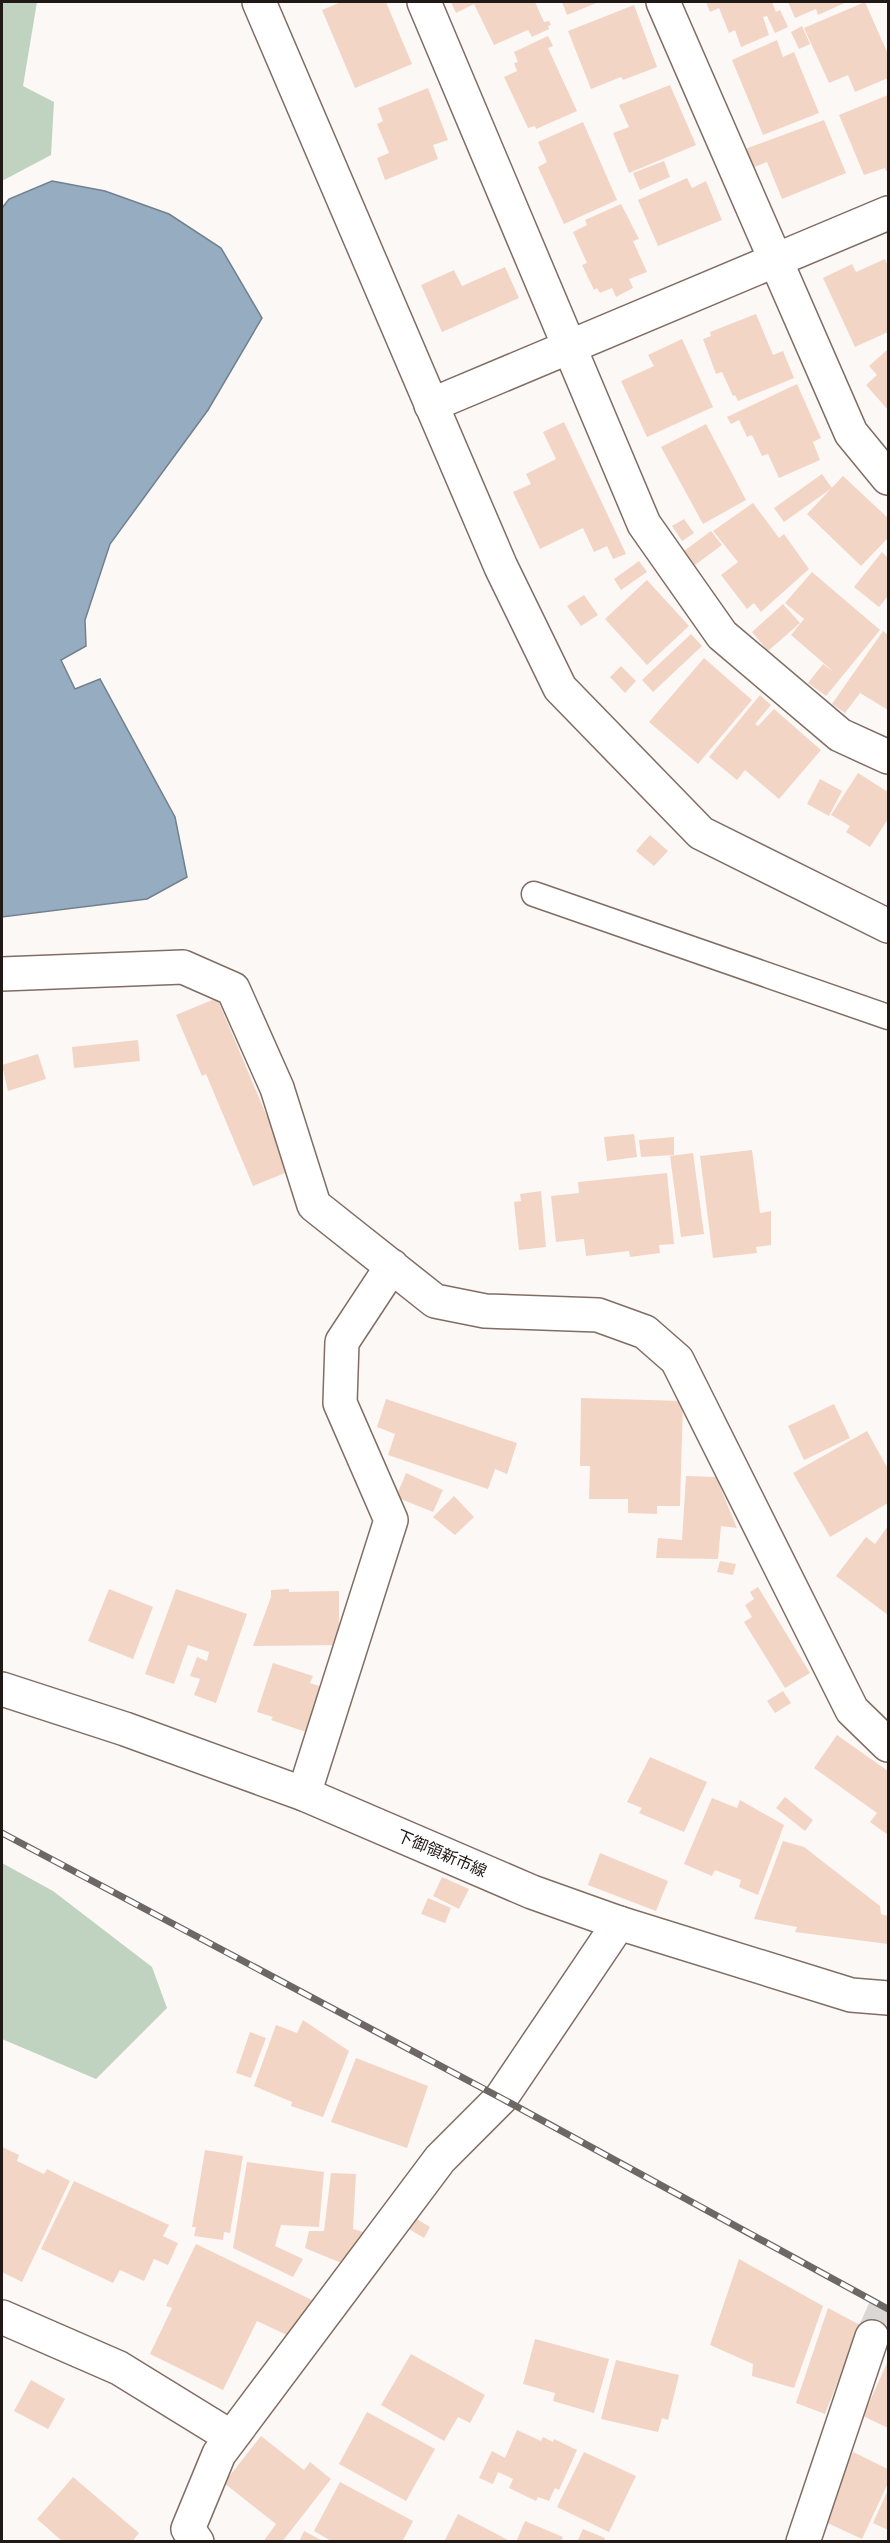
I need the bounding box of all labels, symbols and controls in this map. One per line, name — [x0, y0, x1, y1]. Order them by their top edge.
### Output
street label: 下御領新市線 — [394, 1826, 490, 1882]

